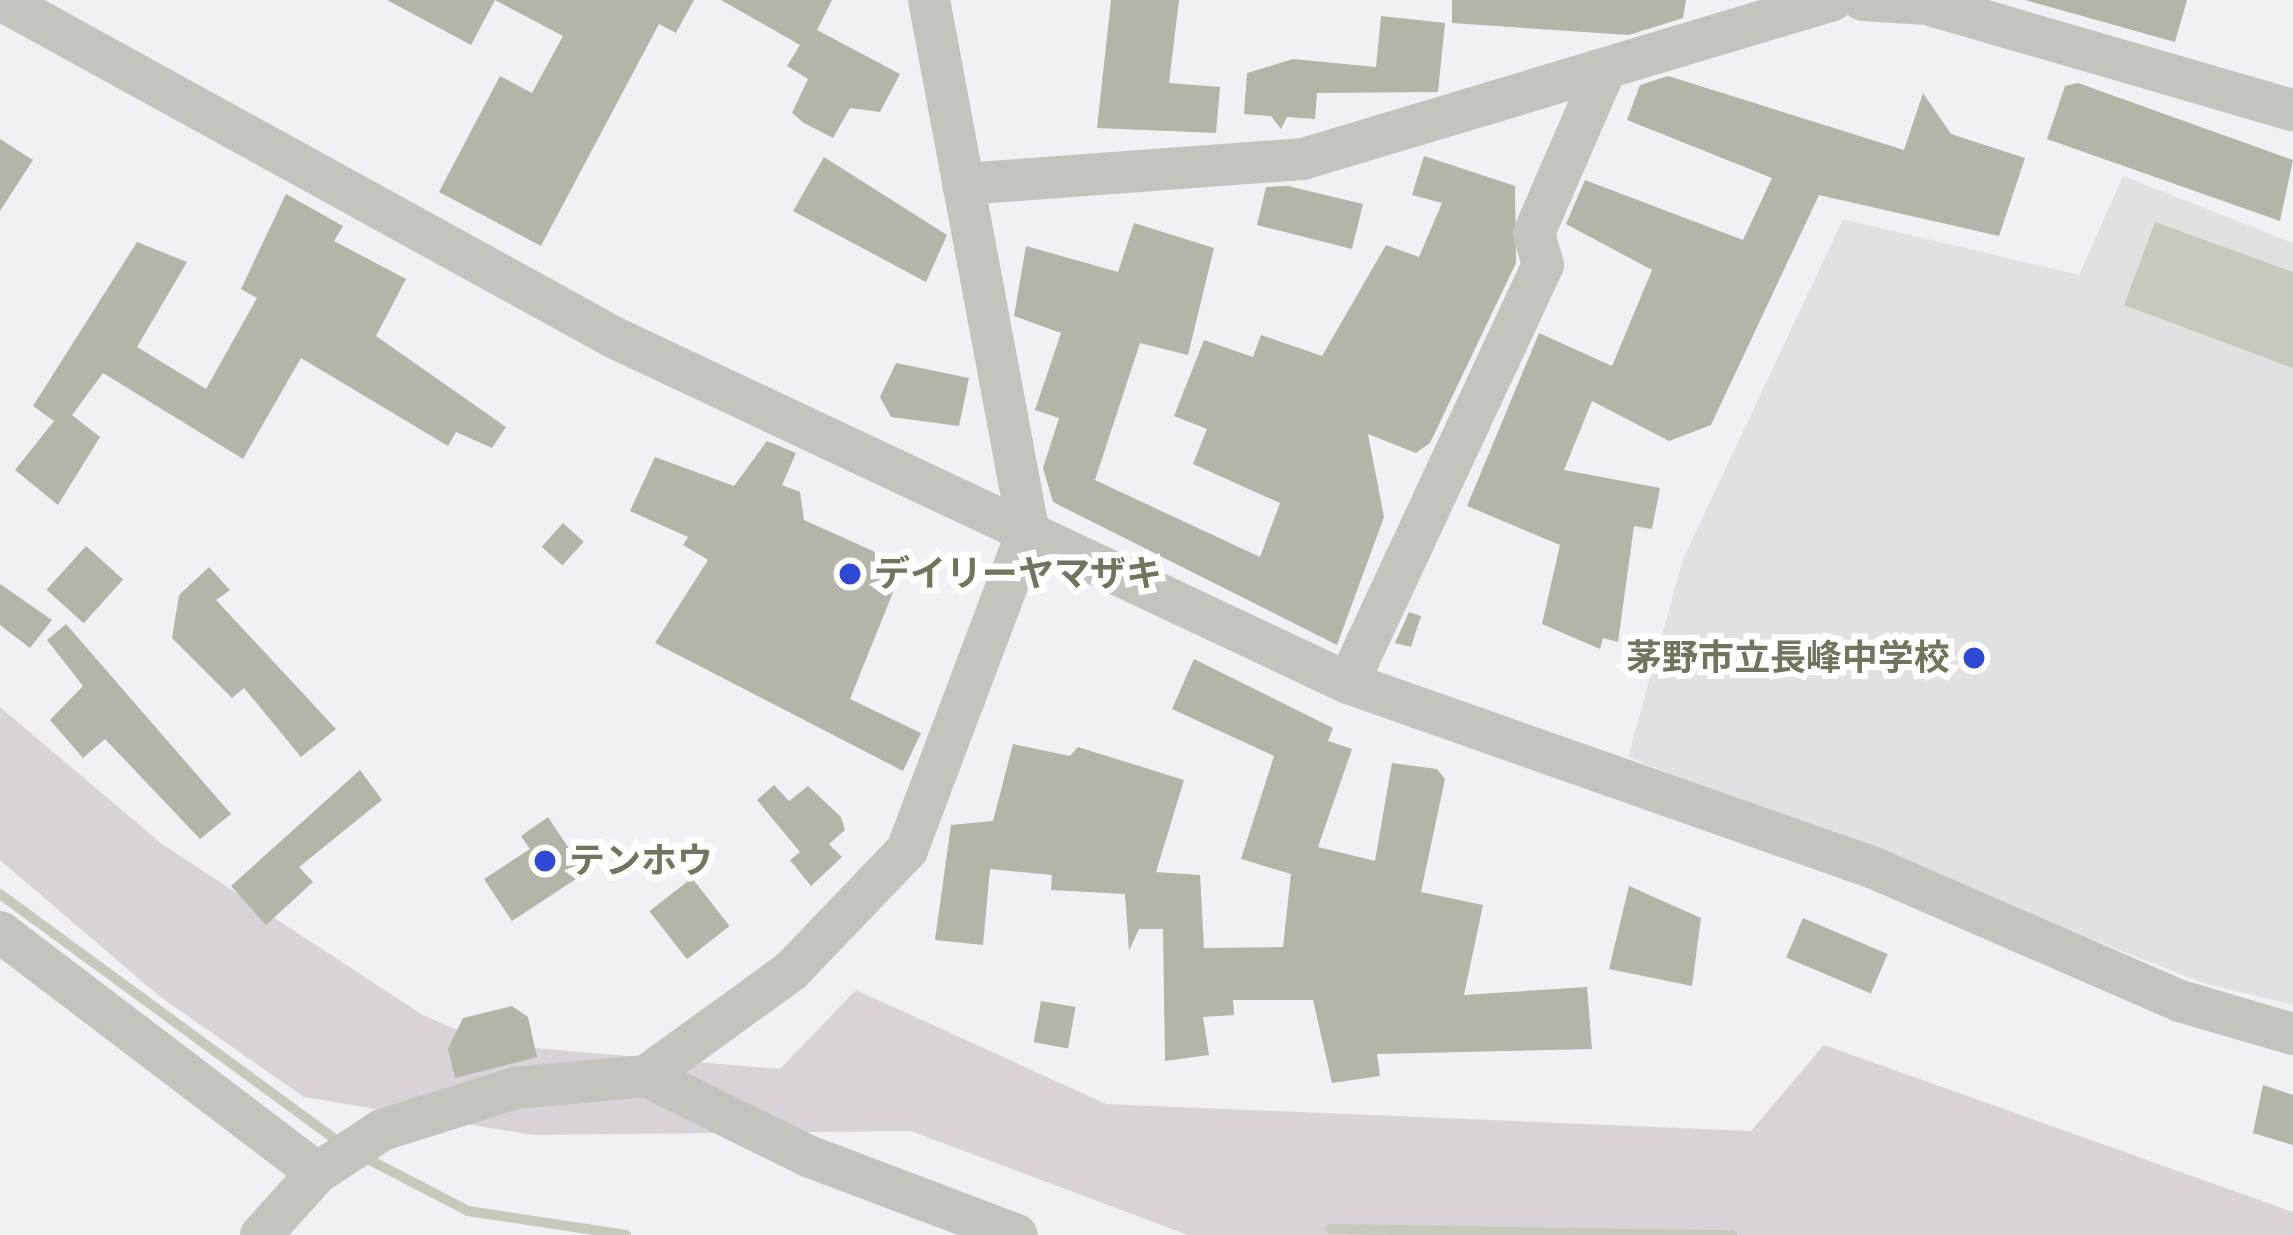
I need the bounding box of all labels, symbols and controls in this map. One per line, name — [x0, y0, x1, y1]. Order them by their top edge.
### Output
place label: デイリーヤマザキ — [874, 552, 1162, 596]
marker: デイリーヤマザキ — [837, 561, 863, 587]
place label: 茅野市立長峰中学校 — [1626, 636, 1950, 680]
marker: 茅野市立長峰中学校 — [1961, 645, 1987, 671]
place label: テンホウ — [569, 839, 713, 883]
marker: テンホウ — [532, 848, 558, 874]

